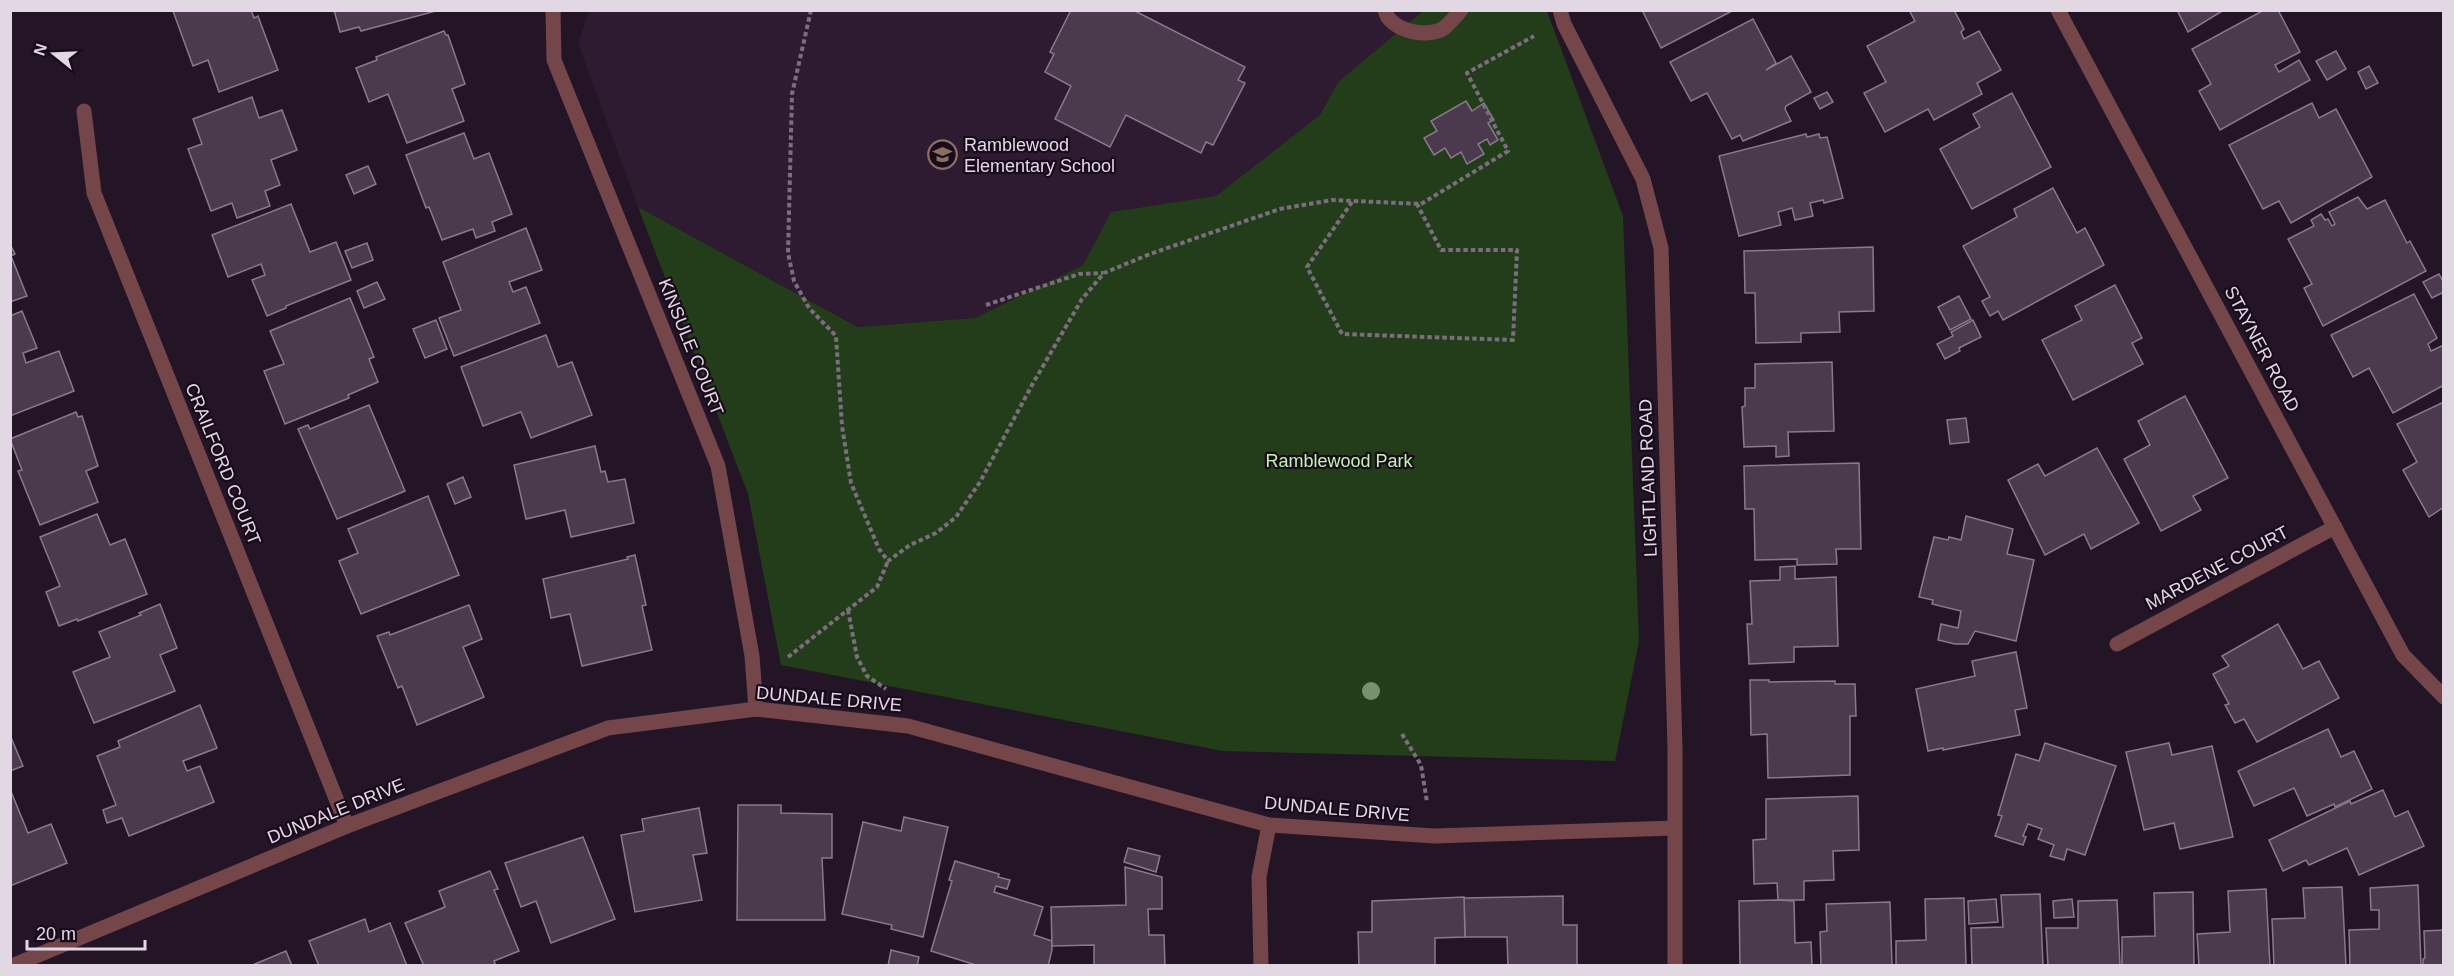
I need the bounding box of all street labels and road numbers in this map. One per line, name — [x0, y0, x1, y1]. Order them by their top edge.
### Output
street label: KINSULE COURT — [654, 276, 728, 418]
street label: STAYNER ROAD — [2220, 283, 2304, 415]
street label: CRAILFORD COURT — [181, 380, 265, 548]
street label: LIGHTLAND ROAD — [1635, 399, 1661, 557]
street label: MARDENE COURT — [2142, 522, 2292, 614]
street label: DUNDALE DRIVE — [755, 683, 903, 715]
street label: DUNDALE DRIVE — [265, 774, 407, 848]
street label: DUNDALE DRIVE — [1263, 793, 1411, 825]

